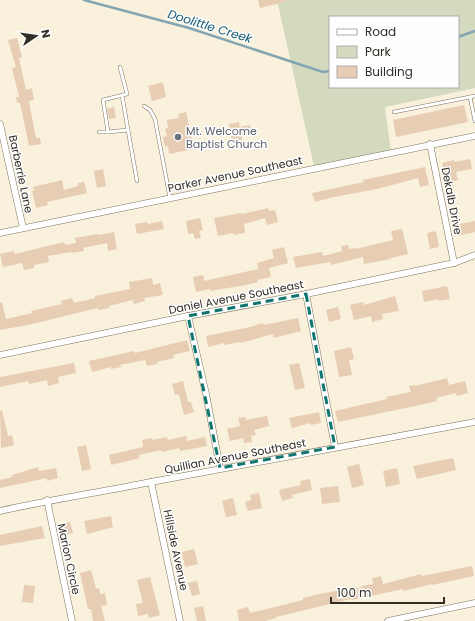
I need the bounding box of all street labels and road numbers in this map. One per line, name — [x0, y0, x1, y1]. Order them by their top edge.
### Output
street label: Barberrie Lane — [5, 134, 37, 215]
street label: Parker Avenue Southeast — [166, 152, 304, 196]
street label: Dekalb Drive — [438, 166, 466, 236]
street label: Daniel Avenue Southeast — [167, 276, 305, 318]
street label: Quillian Avenue Southeast — [163, 434, 307, 478]
street label: Hillside Avenue — [160, 508, 192, 592]
street label: Marion Circle — [54, 522, 84, 596]

